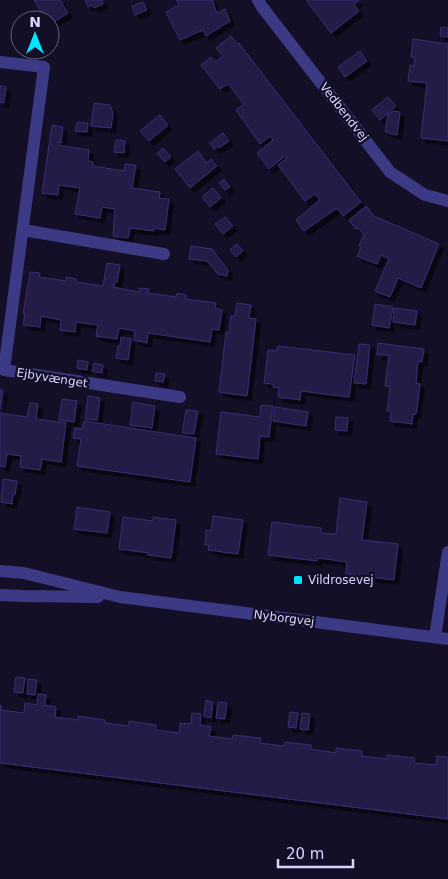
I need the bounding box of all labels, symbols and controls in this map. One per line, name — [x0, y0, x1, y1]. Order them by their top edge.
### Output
north arrow — [10, 10, 60, 60]
text: N — [29, 14, 41, 30]
street label: Vedbendvej — [317, 80, 371, 144]
street label: Ejbyvænget — [15, 365, 89, 391]
place label: Vildrosevej — [308, 573, 374, 587]
marker: Vildrosevej — [292, 574, 304, 586]
street label: Nyborgvej — [253, 607, 315, 629]
scale bar — [278, 836, 353, 868]
text: 20 m — [286, 845, 324, 863]

